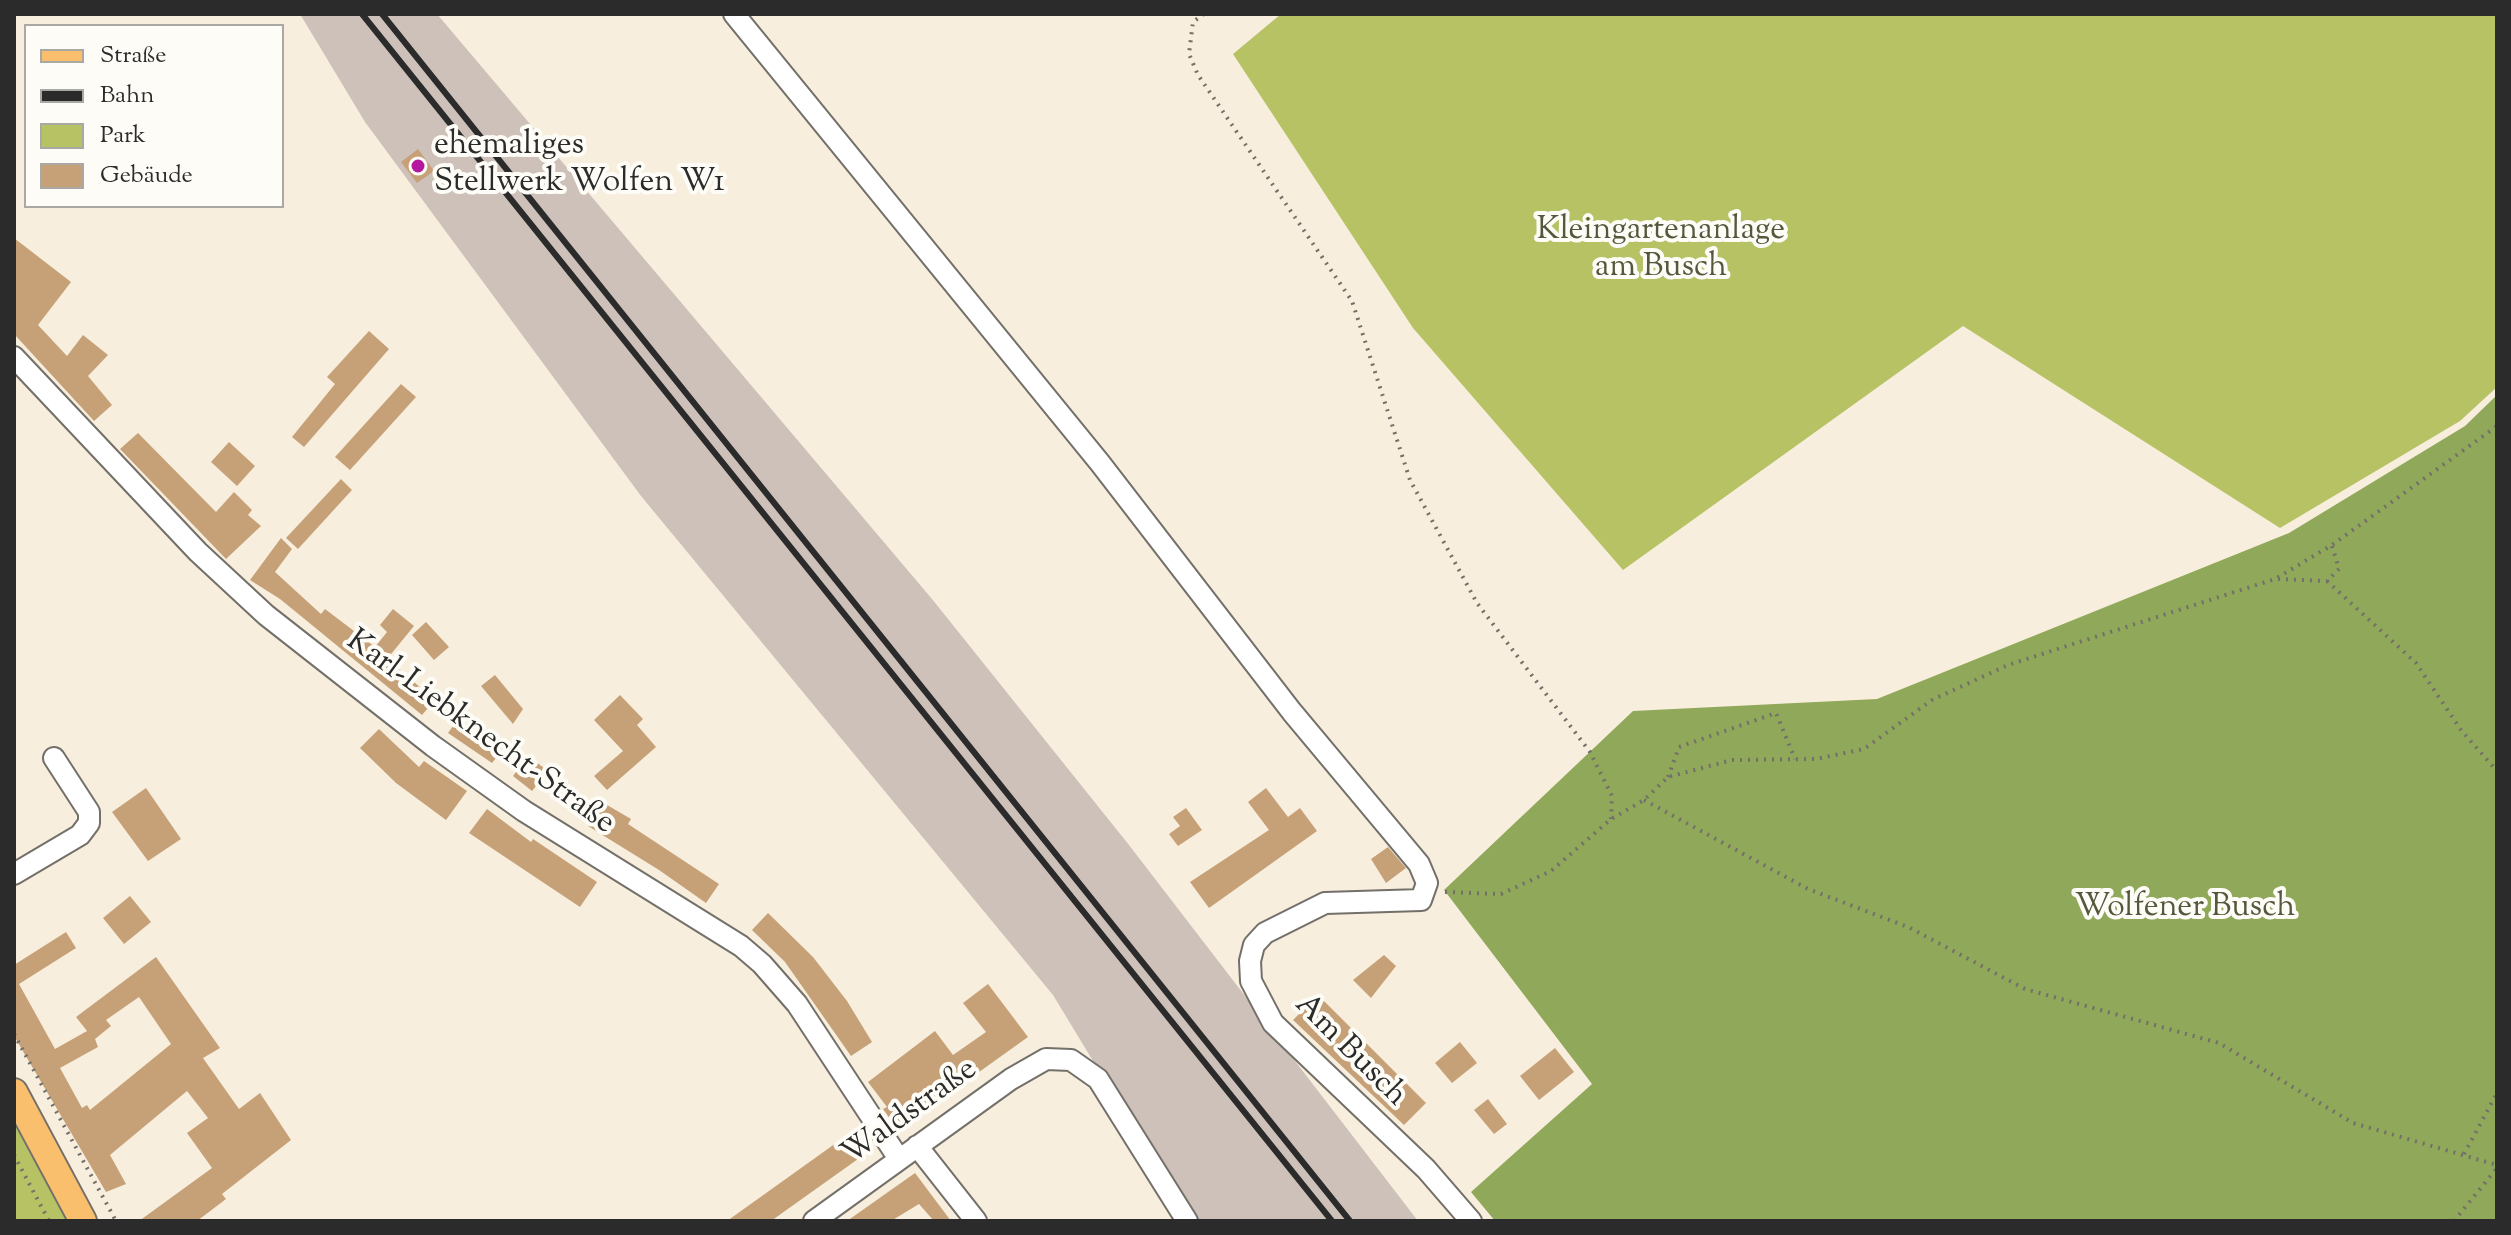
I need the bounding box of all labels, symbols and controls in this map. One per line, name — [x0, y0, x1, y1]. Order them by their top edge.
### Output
legend — [24, 24, 284, 208]
text: Straße — [100, 39, 166, 73]
text: Bahn — [100, 79, 154, 113]
text: Park — [100, 119, 146, 153]
place label: ehemaliges Stellwerk Wolfen W1 — [434, 129, 725, 204]
marker: ehemaliges Stellwerk Wolfen W1 — [409, 157, 427, 175]
text: Gebäude — [100, 159, 193, 193]
park label: Kleingartenanlage am Busch — [1537, 214, 1785, 289]
street label: Karl-Liebknecht-Straße — [337, 624, 621, 844]
park label: Wolfener Busch — [2075, 891, 2295, 929]
street label: Am Busch — [1285, 988, 1413, 1116]
street label: Waldstraße — [836, 1052, 986, 1176]

